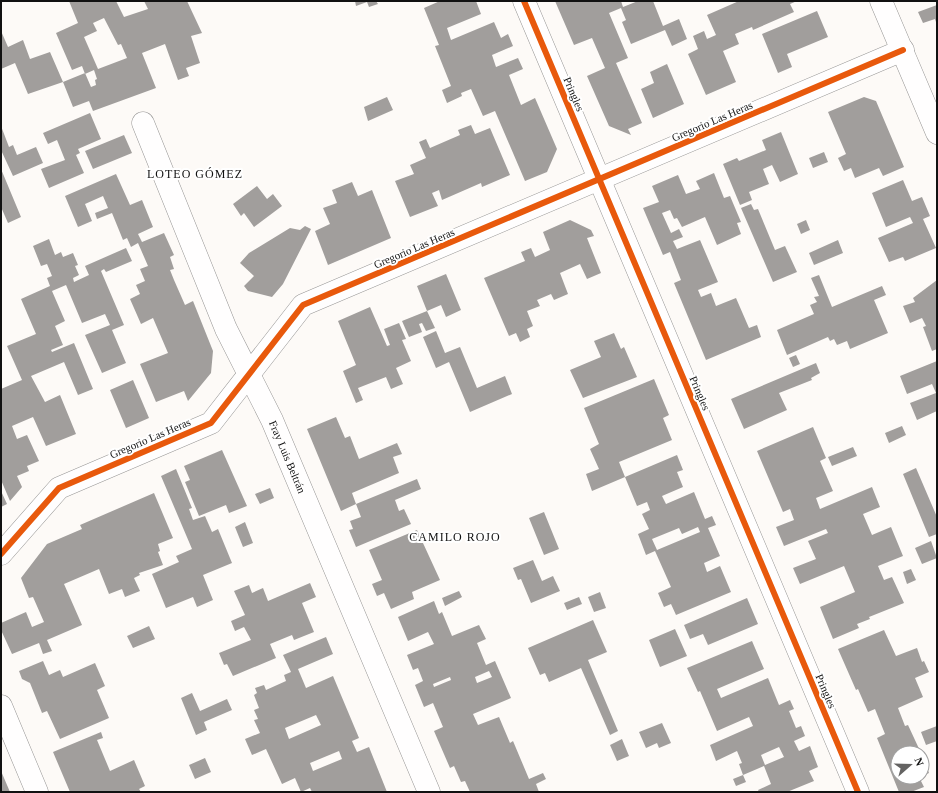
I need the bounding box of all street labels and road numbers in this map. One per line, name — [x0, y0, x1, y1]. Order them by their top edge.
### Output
street label: Pringles — [561, 75, 587, 113]
street label: Gregorio Las Heras — [670, 99, 754, 143]
street label: Gregorio Las Heras — [372, 226, 456, 270]
street label: Pringles — [687, 374, 713, 412]
street label: Gregorio Las Heras — [108, 416, 192, 460]
street label: Fray Luis Beltrán — [267, 419, 308, 495]
street label: Pringles — [813, 672, 839, 710]

